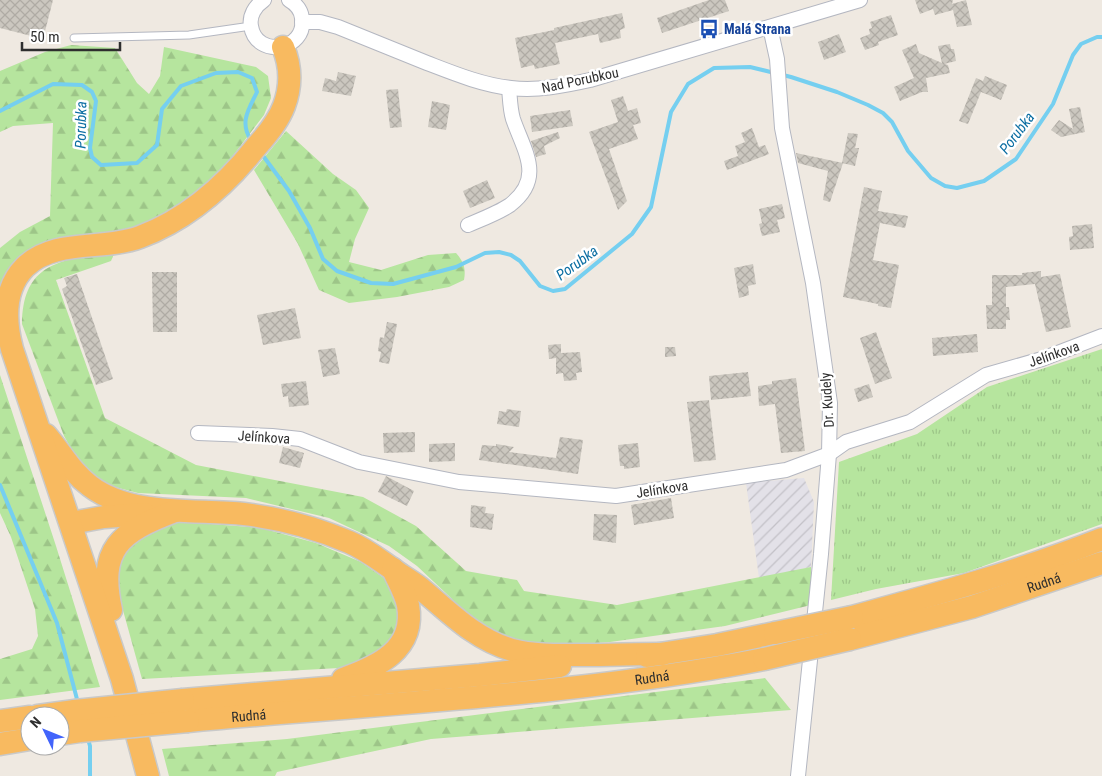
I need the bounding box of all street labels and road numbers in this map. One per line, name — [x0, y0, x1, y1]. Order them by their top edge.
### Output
street label: Nad Porubkou — [540, 64, 620, 96]
street label: Jelínkova — [1027, 338, 1081, 370]
street label: Dr. Kudely — [817, 372, 837, 428]
street label: Jelínkova — [237, 427, 291, 447]
street label: Jelínkova — [635, 477, 689, 501]
street label: Rudná — [1025, 570, 1063, 596]
street label: Rudná — [634, 667, 670, 688]
street label: Rudná — [231, 706, 267, 725]

